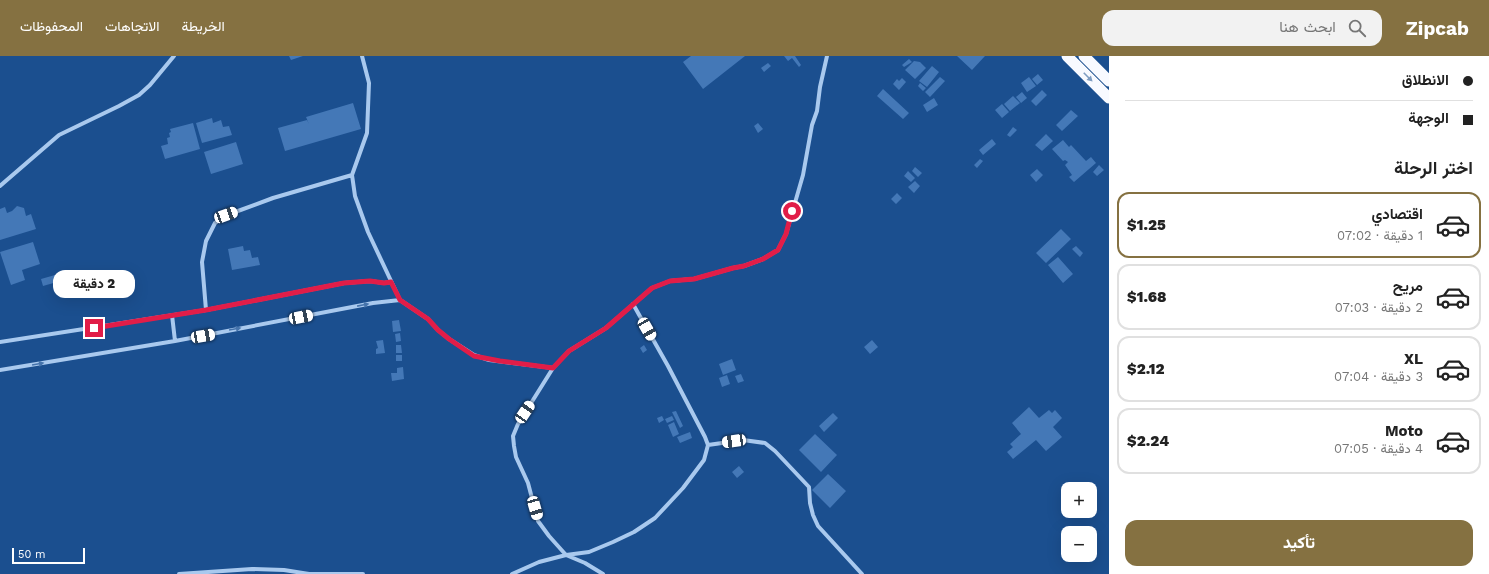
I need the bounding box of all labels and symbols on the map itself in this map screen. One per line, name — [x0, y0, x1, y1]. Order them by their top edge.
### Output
one-way arrow — [1083, 72, 1093, 82]
route start — [783, 202, 801, 220]
car — [213, 205, 239, 225]
callout: 2 دقيقة — [53, 270, 135, 298]
one-way arrow — [357, 302, 369, 308]
car — [288, 309, 314, 325]
car — [636, 316, 658, 342]
route end — [85, 319, 103, 337]
one-way arrow — [229, 326, 242, 332]
car — [190, 328, 216, 344]
one-way arrow — [32, 361, 45, 367]
car — [513, 399, 537, 425]
car — [721, 433, 747, 449]
car — [526, 495, 544, 521]
scale bar — [12, 546, 85, 565]

